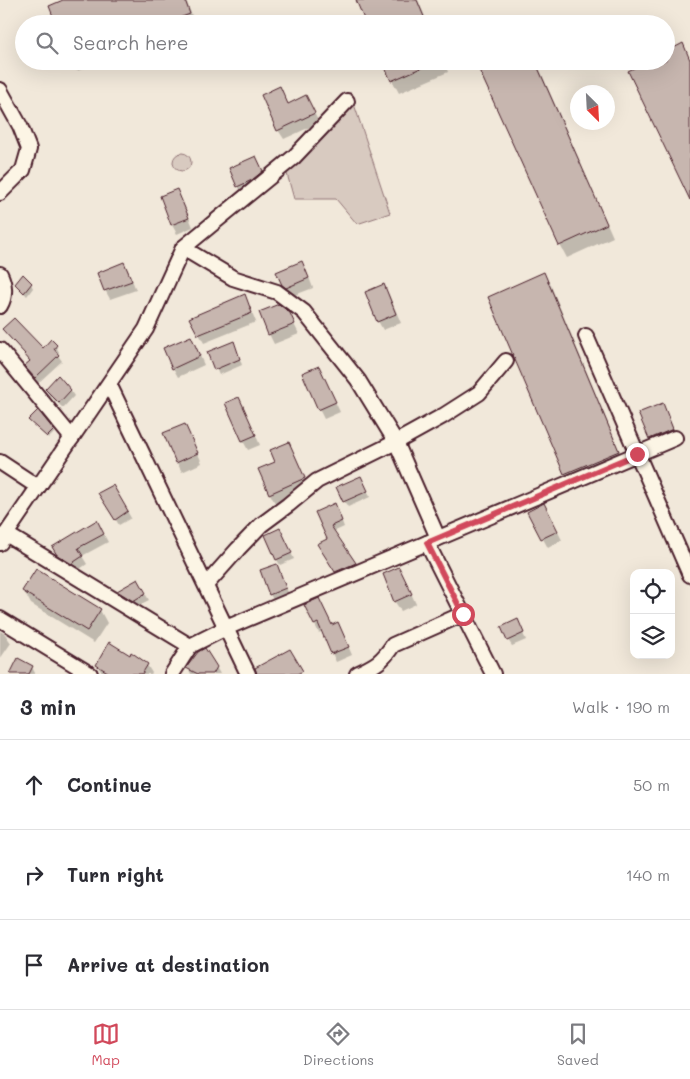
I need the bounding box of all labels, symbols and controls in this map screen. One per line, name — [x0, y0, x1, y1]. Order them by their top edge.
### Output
search box — [15, 15, 675, 70]
icon: search — [33, 29, 61, 57]
text: Search here — [73, 30, 189, 55]
north arrow — [570, 85, 615, 130]
route end — [626, 443, 649, 466]
map controls — [630, 569, 675, 659]
button: locate — [630, 569, 675, 614]
route start — [452, 603, 475, 626]
button: layers — [630, 614, 675, 659]
text: 3 min — [20, 693, 76, 720]
text: Walk · 190 m — [572, 696, 670, 717]
icon: ahead — [20, 771, 48, 799]
text: Continue — [67, 772, 152, 797]
text: 50 m — [633, 774, 670, 795]
icon: right — [20, 861, 48, 889]
text: Turn right — [67, 862, 164, 887]
text: 140 m — [626, 864, 670, 885]
icon: arrive — [20, 951, 48, 979]
text: Arrive at destination — [67, 952, 270, 977]
tab: Map — [91, 1020, 120, 1069]
tab: Directions — [303, 1020, 374, 1069]
tab: Saved — [557, 1020, 599, 1069]

